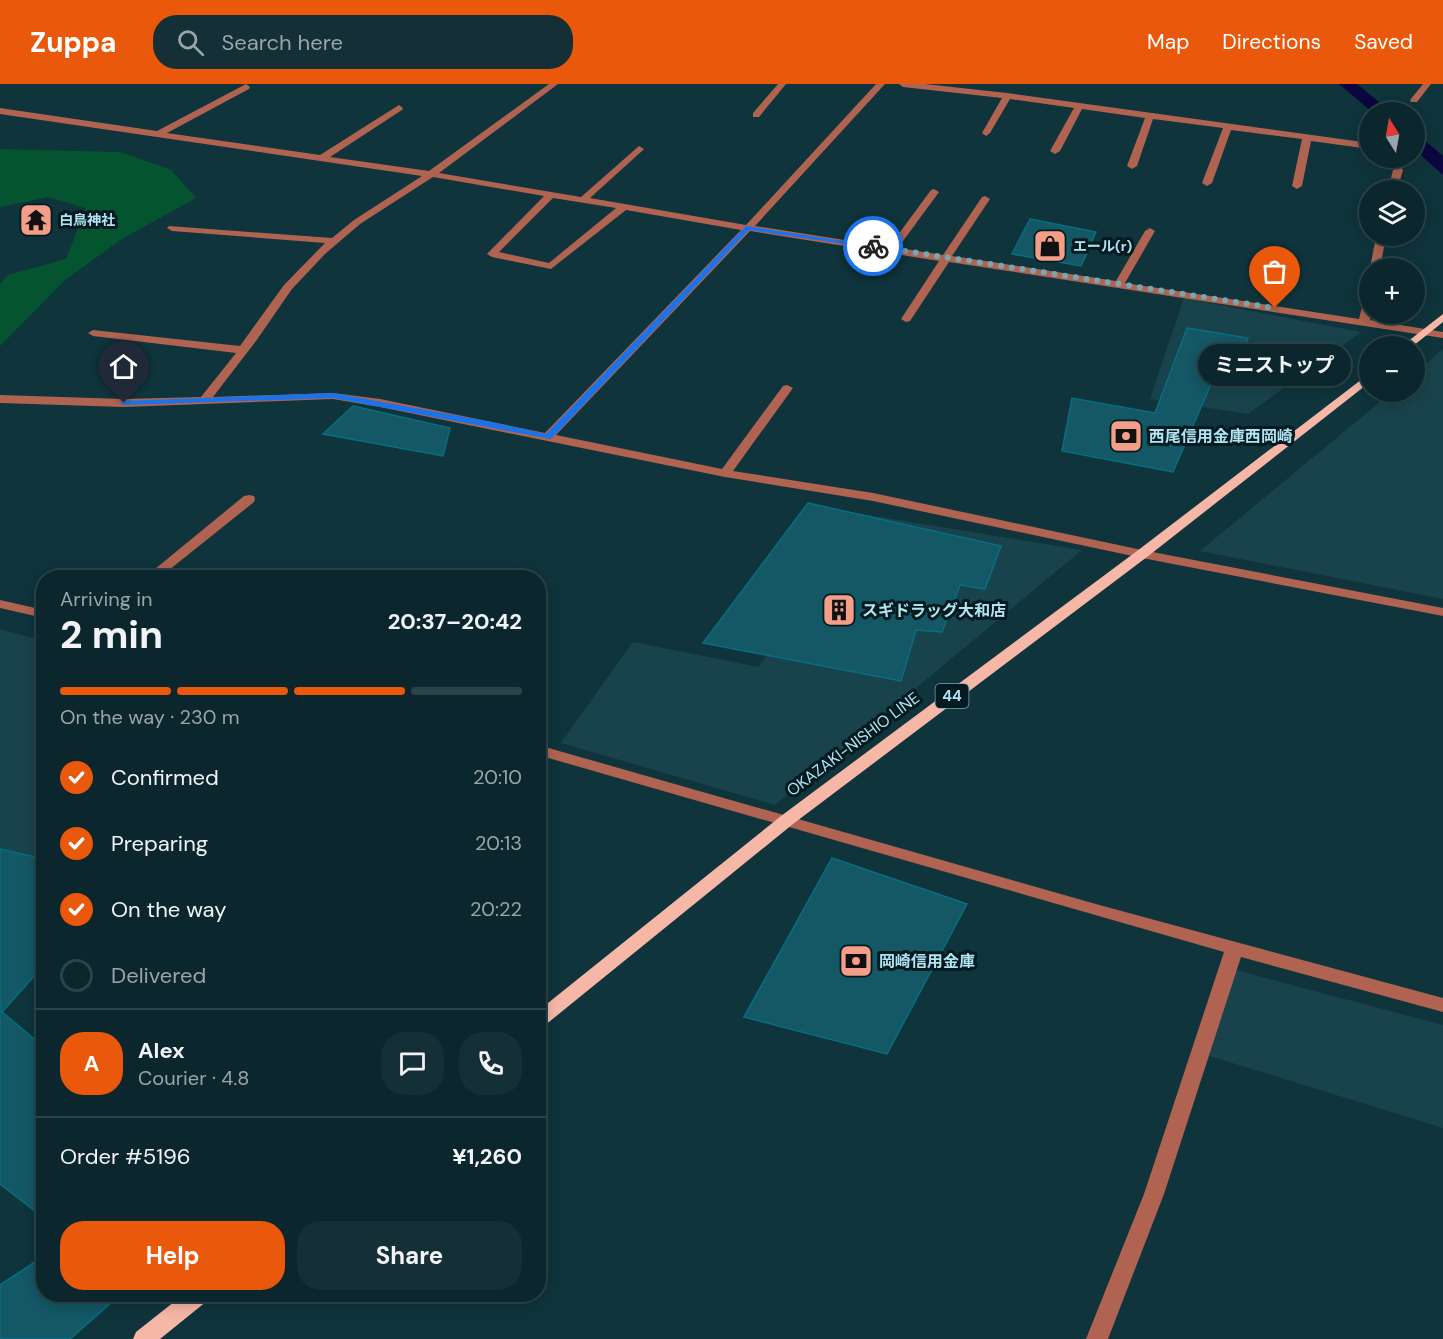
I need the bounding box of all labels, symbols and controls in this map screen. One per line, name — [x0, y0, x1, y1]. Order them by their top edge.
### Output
search box — [153, 15, 573, 69]
text: Zuppa — [30, 24, 117, 61]
icon: search — [174, 26, 207, 59]
text: Search here — [222, 28, 343, 57]
text: Map — [1147, 28, 1189, 56]
text: Directions — [1222, 28, 1321, 56]
text: Saved — [1354, 28, 1413, 56]
north arrow — [1359, 102, 1425, 168]
map controls — [1359, 102, 1425, 402]
button: layers — [1359, 180, 1425, 246]
temple icon: 白鳥神社 — [18, 202, 54, 238]
place label: 白鳥神社 — [59, 211, 115, 229]
courier — [843, 216, 903, 276]
shop icon: エール(r) — [1032, 228, 1068, 264]
icon: bike — [857, 230, 890, 263]
place label: エール(r) — [1073, 237, 1132, 255]
pin — [1249, 246, 1300, 308]
icon: bag — [1258, 255, 1291, 288]
button: + — [1359, 258, 1425, 324]
button: − — [1359, 336, 1425, 402]
pin — [98, 341, 149, 403]
callout: ミニストップ — [1198, 344, 1352, 386]
icon: home — [107, 350, 140, 383]
text: ミニストップ — [1215, 352, 1335, 378]
bank icon: 西尾信用金庫西岡崎 — [1108, 418, 1144, 454]
place label: 西尾信用金庫西岡崎 — [1149, 426, 1293, 447]
text: Arriving in — [60, 586, 152, 612]
building icon: スギドラッグ大和店 — [821, 592, 857, 628]
place label: スギドラッグ大和店 — [862, 600, 1006, 621]
text: 20:37–20:42 — [388, 607, 522, 636]
text: 2 min — [60, 609, 163, 660]
road number: 44 — [936, 684, 968, 708]
street label: OKAZAKI-NISHIO LINE — [782, 687, 924, 801]
text: On the way · 230 m — [60, 704, 240, 730]
icon: check — [60, 761, 93, 794]
text: Confirmed — [111, 763, 219, 792]
text: 20:10 — [473, 764, 522, 790]
icon: check — [60, 827, 93, 860]
text: Preparing — [111, 829, 208, 858]
text: 20:13 — [475, 830, 522, 856]
icon: check — [60, 893, 93, 926]
text: On the way — [111, 895, 226, 924]
text: 20:22 — [470, 896, 522, 922]
bank icon: 岡崎信用金庫 — [838, 943, 874, 979]
place label: 岡崎信用金庫 — [879, 951, 975, 972]
text: Delivered — [111, 961, 206, 990]
button: chat — [381, 1032, 444, 1095]
button: phone — [459, 1032, 522, 1095]
text: Alex — [138, 1036, 185, 1065]
text: A — [84, 1049, 99, 1078]
text: Courier · 4.8 — [138, 1065, 249, 1091]
text: Order #5196 — [60, 1142, 191, 1171]
text: ¥1,260 — [452, 1142, 522, 1171]
button: Help — [60, 1221, 285, 1290]
button: Share — [297, 1221, 522, 1290]

